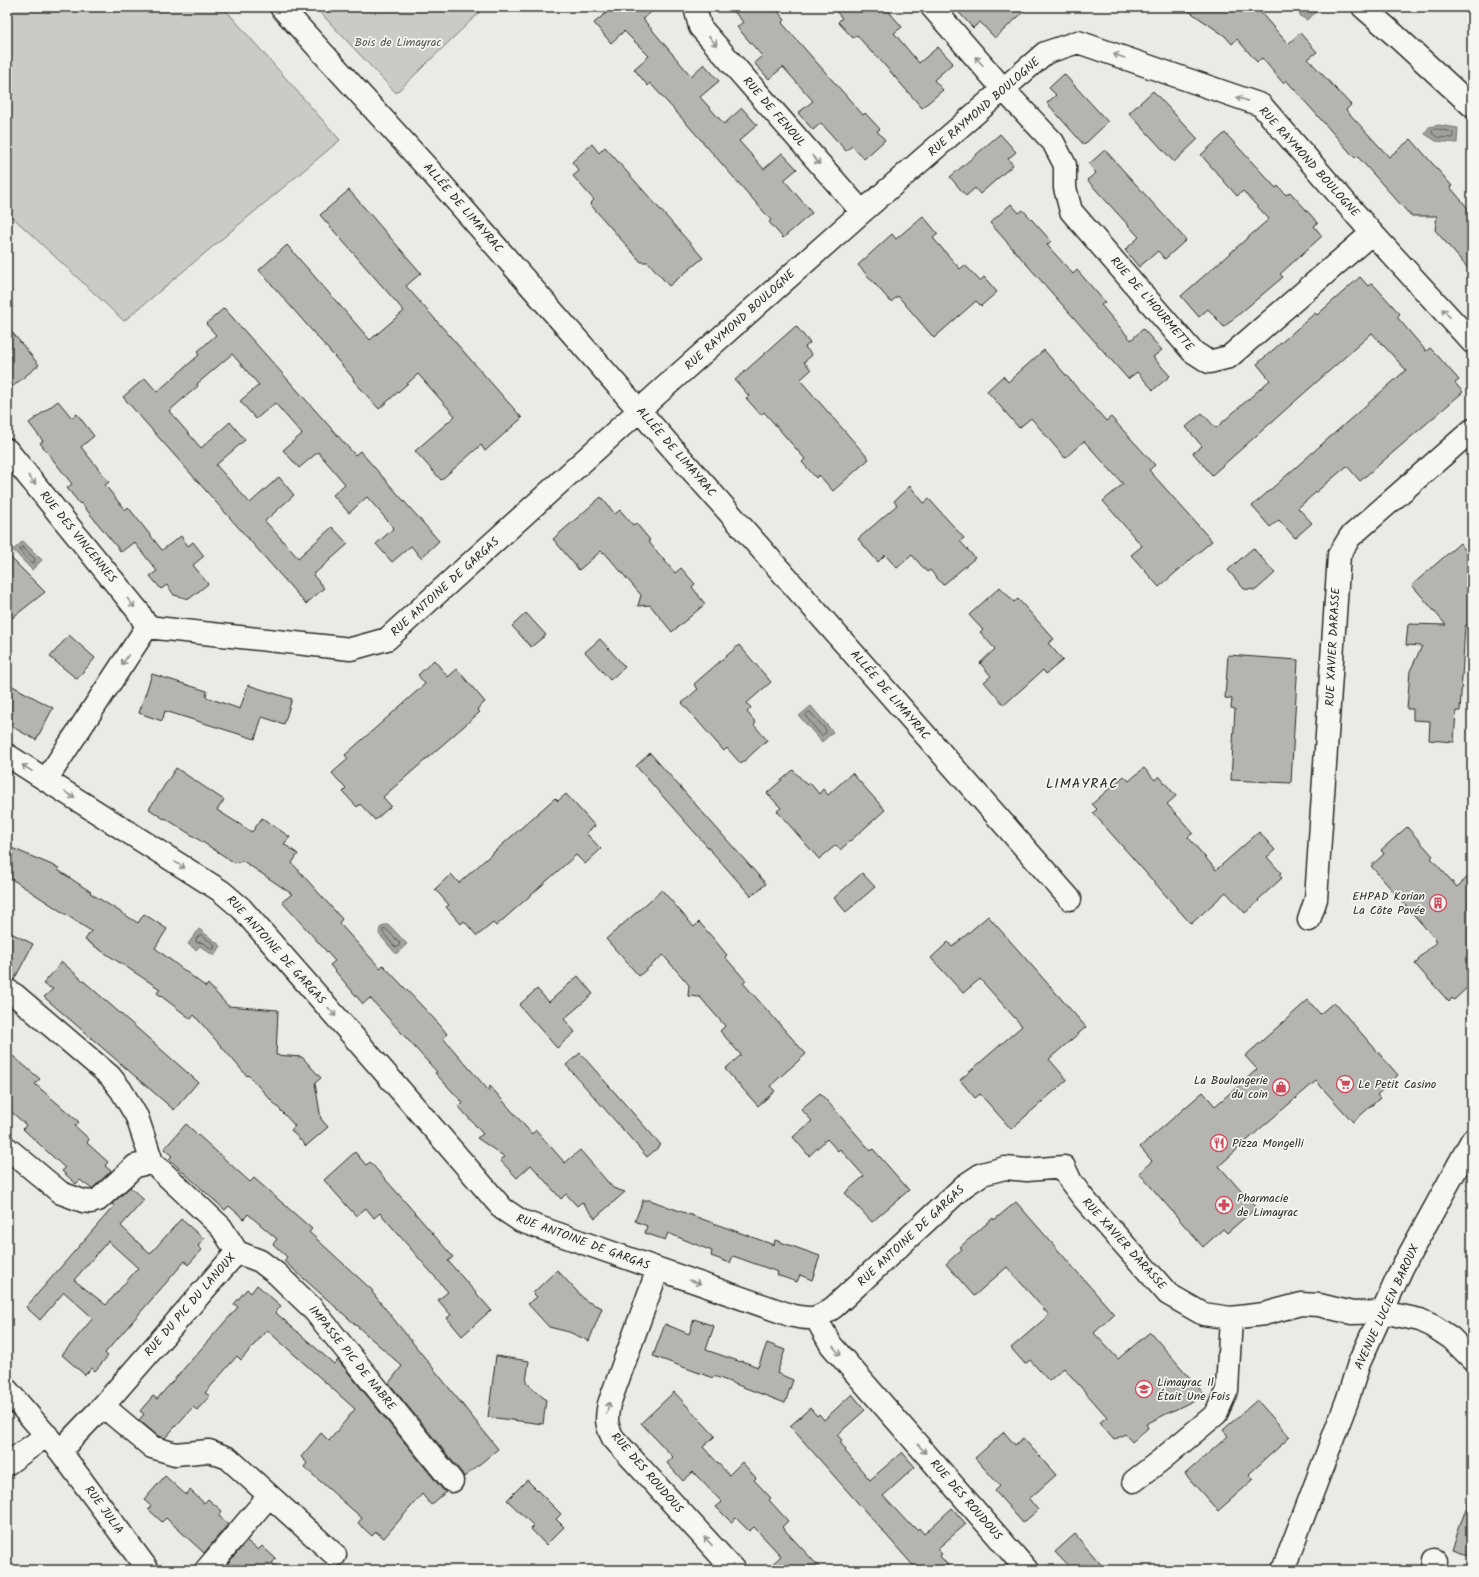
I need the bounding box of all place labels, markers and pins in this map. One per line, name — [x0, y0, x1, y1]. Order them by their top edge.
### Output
place label: EHPAD Korian La Côte Pavée — [1352, 887, 1426, 920]
building icon: EHPAD Korian La Côte Pavée — [1428, 893, 1448, 913]
place label: La Boulangerie du coin — [1194, 1071, 1269, 1104]
supermarket icon: Le Petit Casino — [1335, 1074, 1355, 1094]
place label: Le Petit Casino — [1358, 1075, 1436, 1094]
shop icon: La Boulangerie du coin — [1271, 1077, 1291, 1097]
restaurant icon: Pizza Mongelli — [1209, 1133, 1229, 1153]
place label: Pizza Mongelli — [1232, 1134, 1305, 1153]
place label: Pharmacie de Limayrac — [1237, 1189, 1298, 1222]
pharmacy icon: Pharmacie de Limayrac — [1214, 1195, 1234, 1215]
place label: Limayrac Il Était Une Fois — [1157, 1373, 1230, 1406]
school or university icon: Limayrac Il Était Une Fois — [1134, 1379, 1154, 1399]

